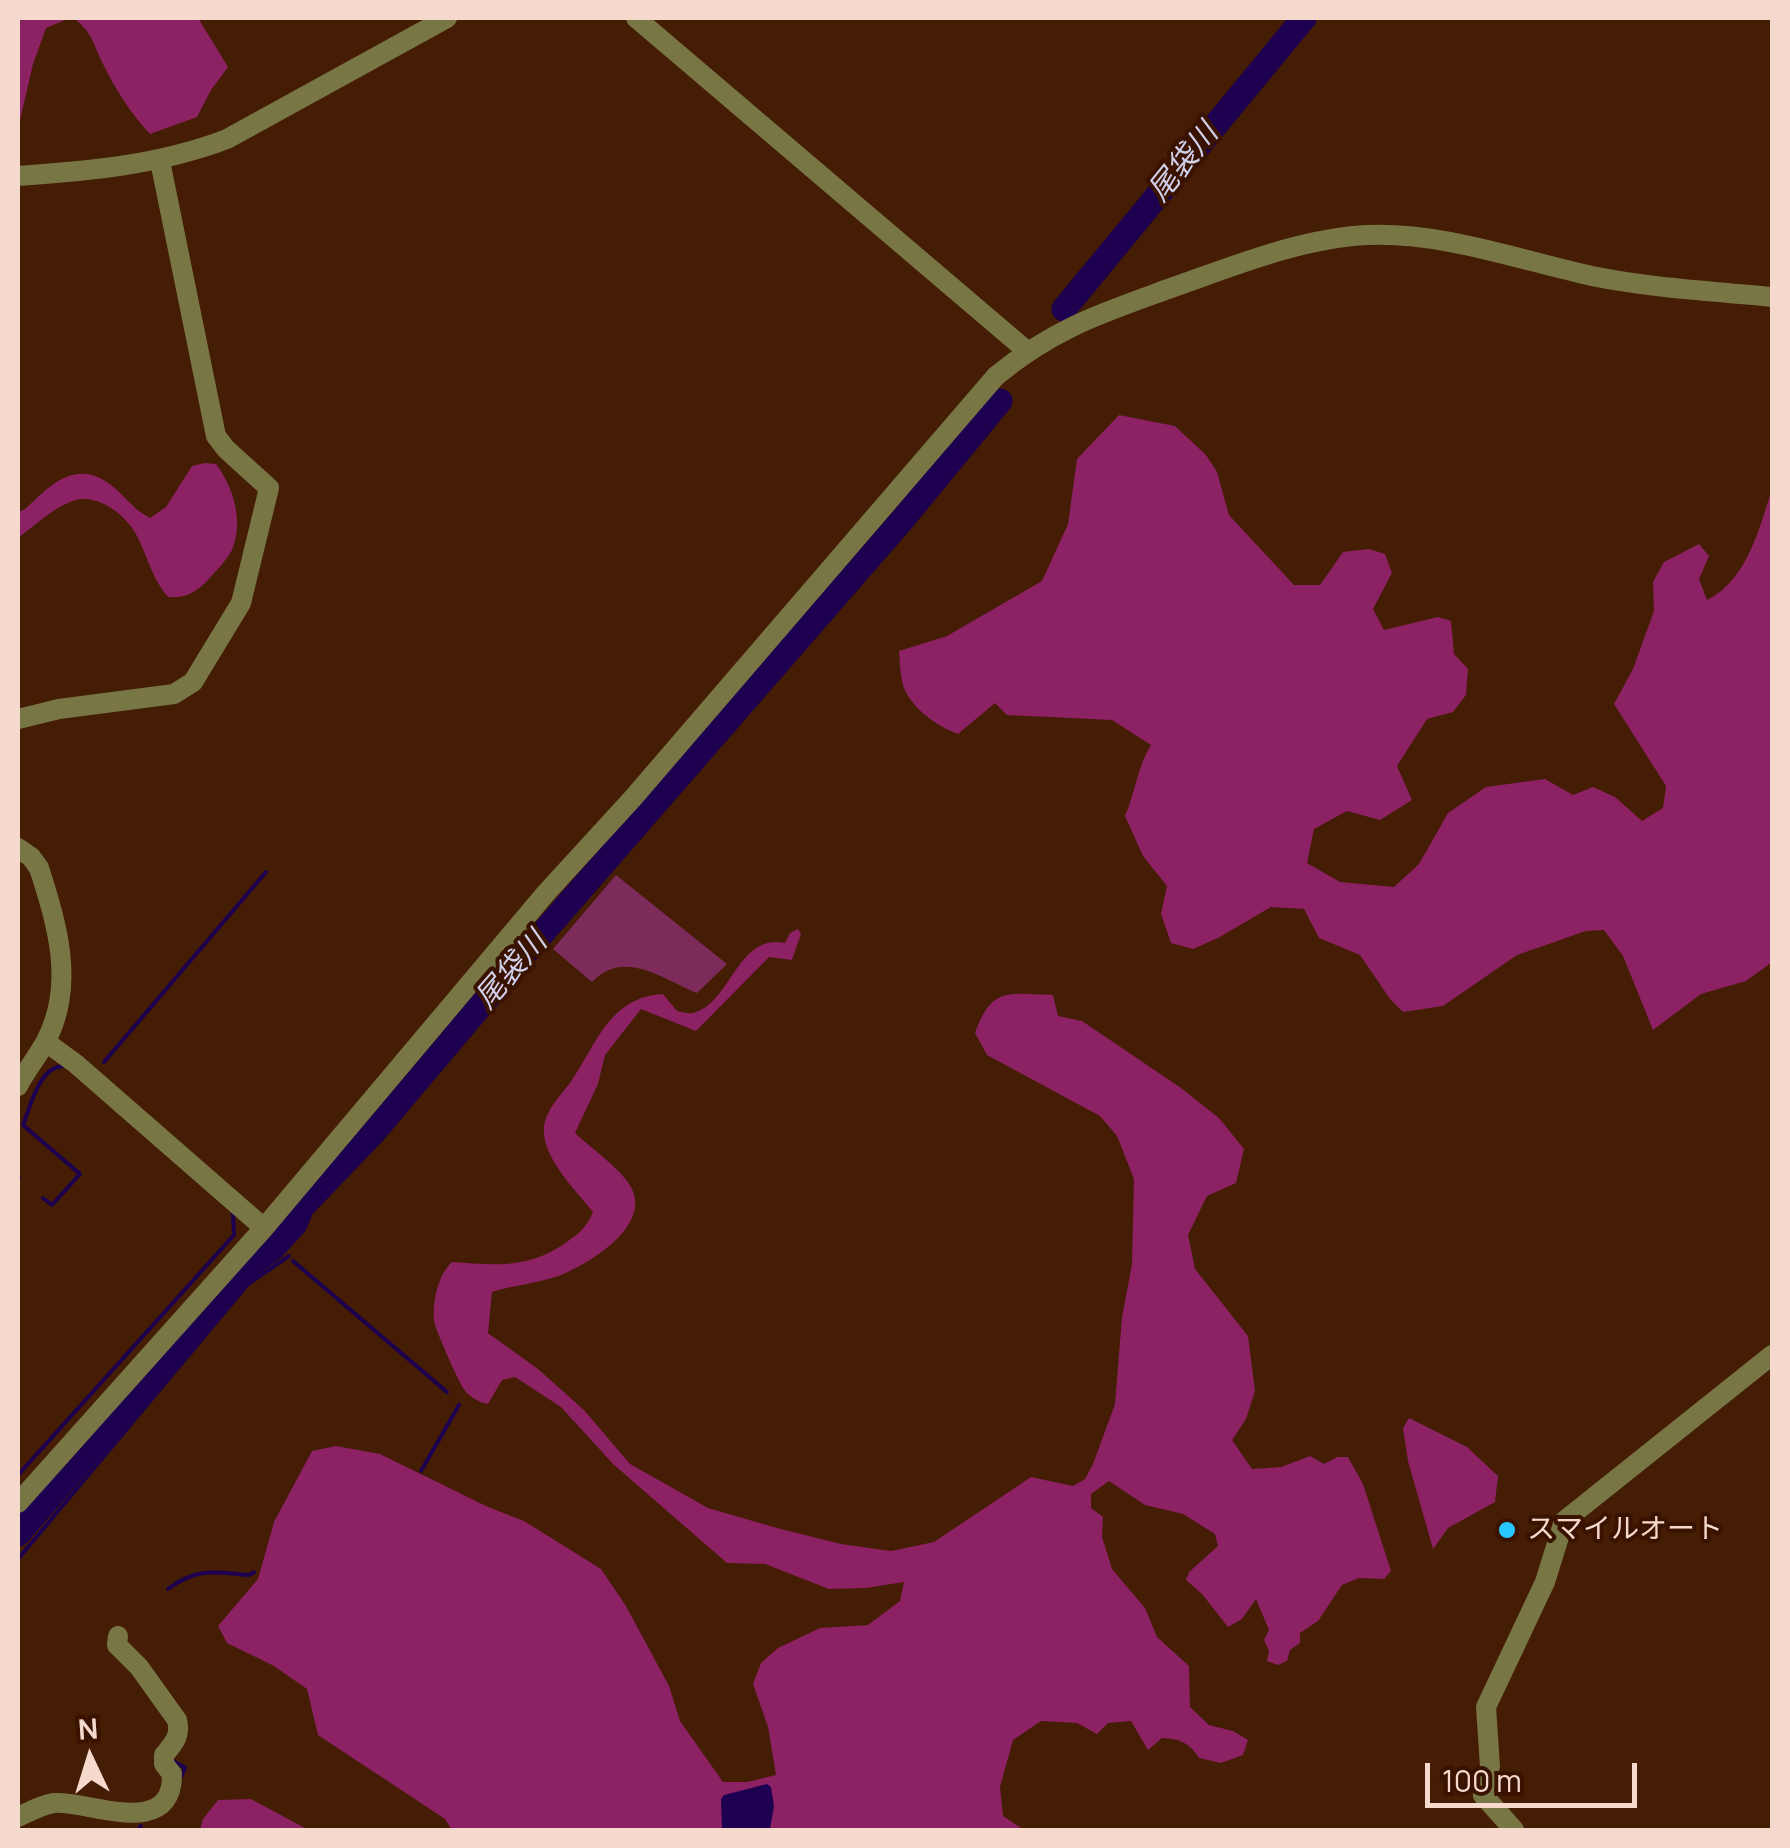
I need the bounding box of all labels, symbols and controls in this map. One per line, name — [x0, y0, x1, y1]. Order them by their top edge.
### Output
water label: 尾袋川 — [1142, 117, 1226, 209]
water label: 尾袋川 — [469, 925, 555, 1017]
place label: スマイルオート — [1527, 1513, 1723, 1547]
marker: スマイルオート — [1496, 1519, 1518, 1541]
north arrow — [40, 1708, 140, 1808]
text: N — [77, 1708, 99, 1748]
scale bar — [1430, 1743, 1642, 1805]
text: 100 m — [1442, 1760, 1522, 1801]

